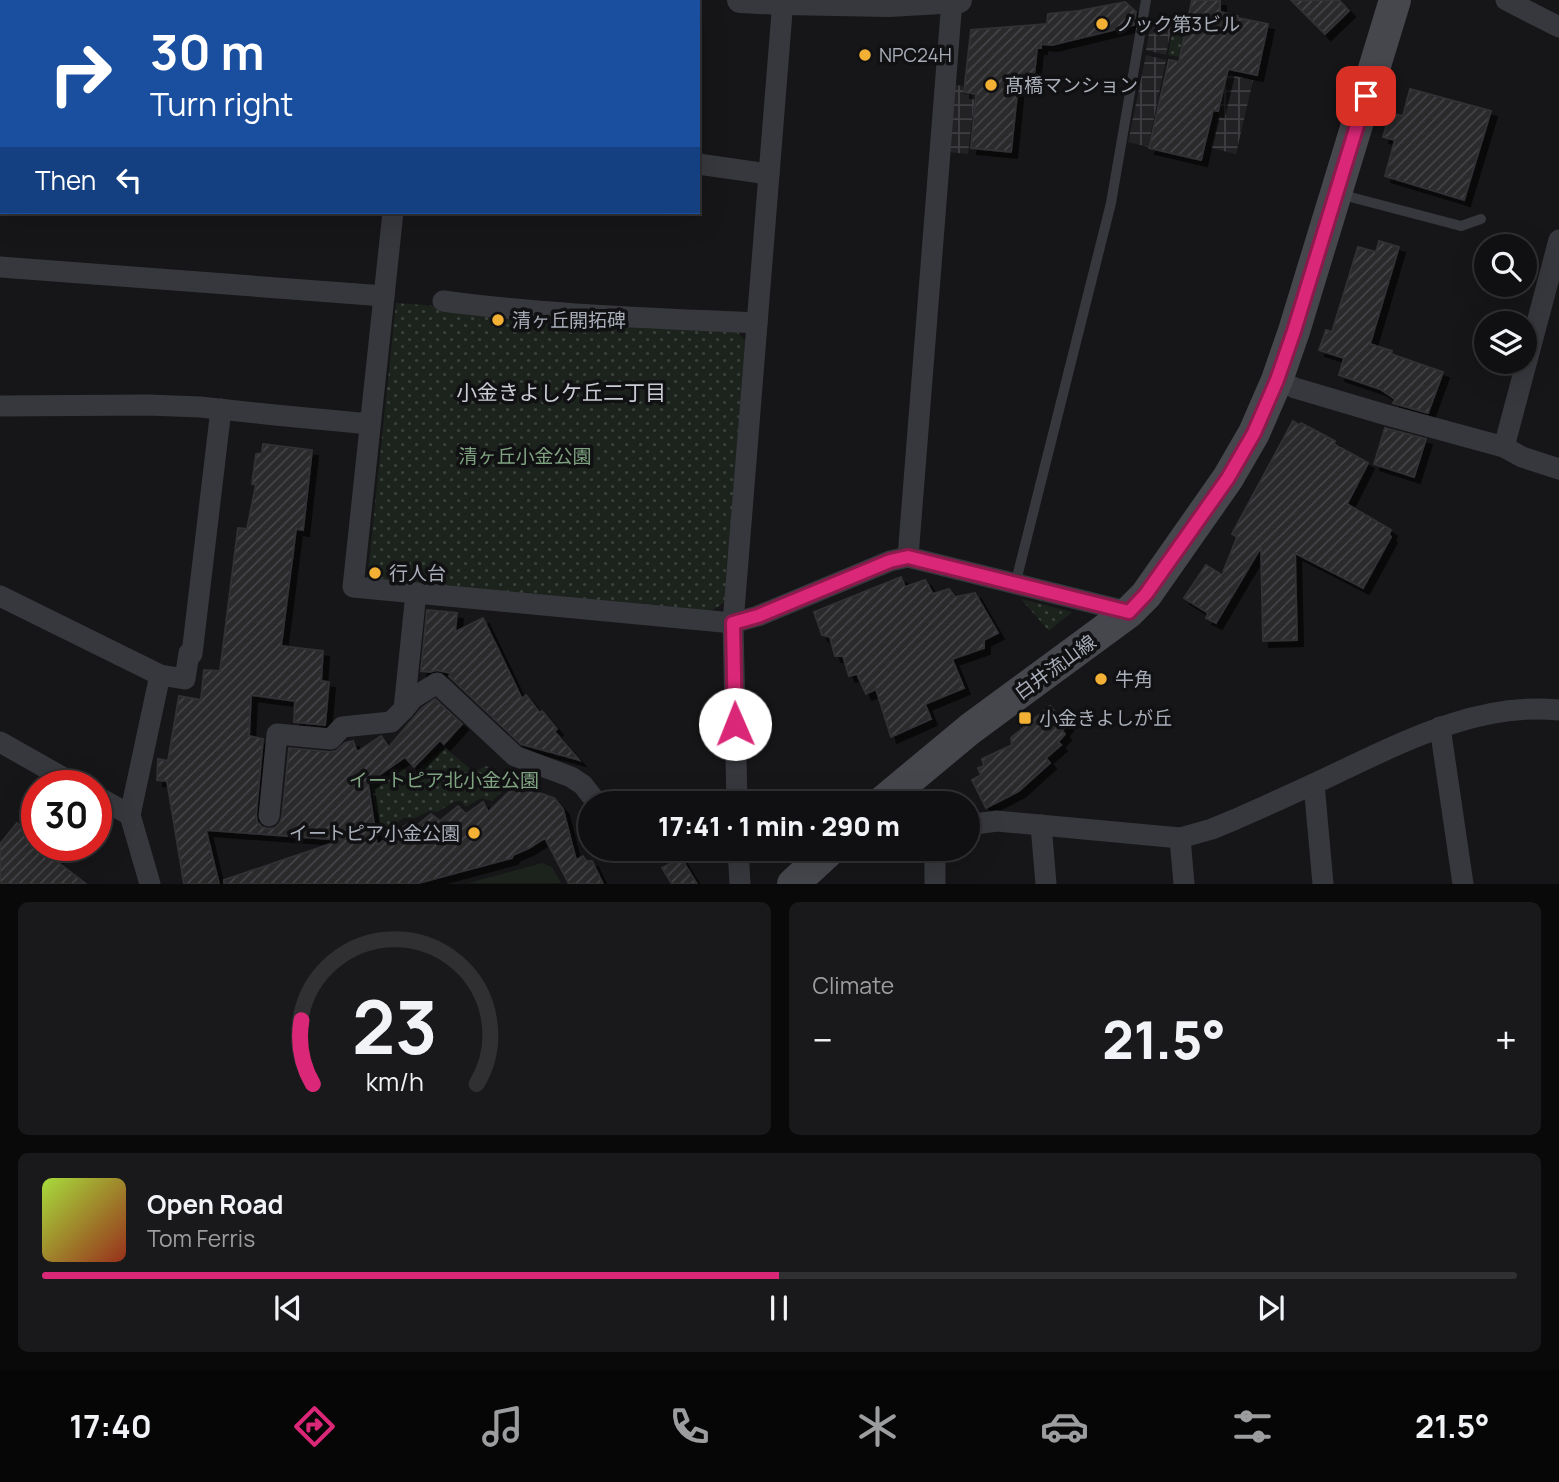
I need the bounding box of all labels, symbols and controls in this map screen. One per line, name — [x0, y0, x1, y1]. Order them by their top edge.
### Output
place label: ノック第3ビル — [1116, 11, 1240, 37]
marker: ノック第3ビル — [1094, 16, 1110, 32]
text: 30 m — [150, 18, 265, 85]
icon: right — [35, 28, 126, 119]
place label: NPC24H — [879, 42, 952, 68]
marker: NPC24H — [857, 47, 873, 63]
pin — [1336, 66, 1396, 126]
place label: 髙橋マンション — [1005, 72, 1138, 98]
marker: 髙橋マンション — [983, 77, 999, 93]
icon: arrive — [1347, 77, 1385, 115]
text: Turn right — [150, 82, 293, 126]
icon: left — [110, 161, 148, 199]
text: Then — [35, 162, 96, 198]
map controls — [1474, 234, 1537, 374]
button: search — [1474, 234, 1537, 297]
place label: 清ヶ丘開拓碑 — [512, 307, 626, 333]
button: layers — [1474, 311, 1537, 374]
marker: 清ヶ丘開拓碑 — [490, 312, 506, 328]
district label: 小金きよしケ丘二丁目 — [456, 378, 666, 406]
park label: 清ヶ丘小金公園 — [458, 443, 592, 469]
place label: 行人台 — [389, 560, 446, 586]
marker: 行人台 — [367, 565, 383, 581]
street label: 白井流山線 — [1009, 629, 1101, 705]
place label: 牛角 — [1115, 666, 1153, 692]
marker: 牛角 — [1093, 671, 1109, 687]
position arrow — [698, 687, 772, 761]
place label: 小金きよしが丘 — [1039, 705, 1172, 731]
marker: 小金きよしが丘 — [1017, 710, 1033, 726]
park label: イートピア北小金公園 — [349, 767, 539, 793]
speed limit sign: 30 — [21, 770, 112, 861]
text: 17:41 · 1 min · 290 m — [658, 808, 900, 844]
place label: イートピア小金公園 — [289, 820, 460, 846]
marker: イートピア小金公園 — [466, 825, 482, 841]
text: Climate — [813, 969, 894, 1001]
text: 23 — [351, 977, 437, 1077]
text: 21.5° — [1102, 1004, 1226, 1075]
text: − — [813, 1013, 833, 1065]
text: + — [1495, 1013, 1517, 1065]
text: km/h — [365, 1064, 423, 1099]
text: Open Road — [147, 1186, 283, 1222]
text: Tom Ferris — [147, 1222, 255, 1254]
icon: previous — [269, 1289, 307, 1327]
icon: pause — [760, 1289, 798, 1327]
icon: next — [1252, 1289, 1290, 1327]
icon: directions — [290, 1402, 339, 1451]
icon: music — [478, 1402, 527, 1451]
icon: phone — [665, 1402, 714, 1451]
icon: climate — [853, 1402, 902, 1451]
icon: car — [1040, 1402, 1089, 1451]
icon: filters — [1228, 1402, 1277, 1451]
text: 17:40 — [69, 1404, 152, 1448]
text: 21.5° — [1415, 1404, 1490, 1448]

